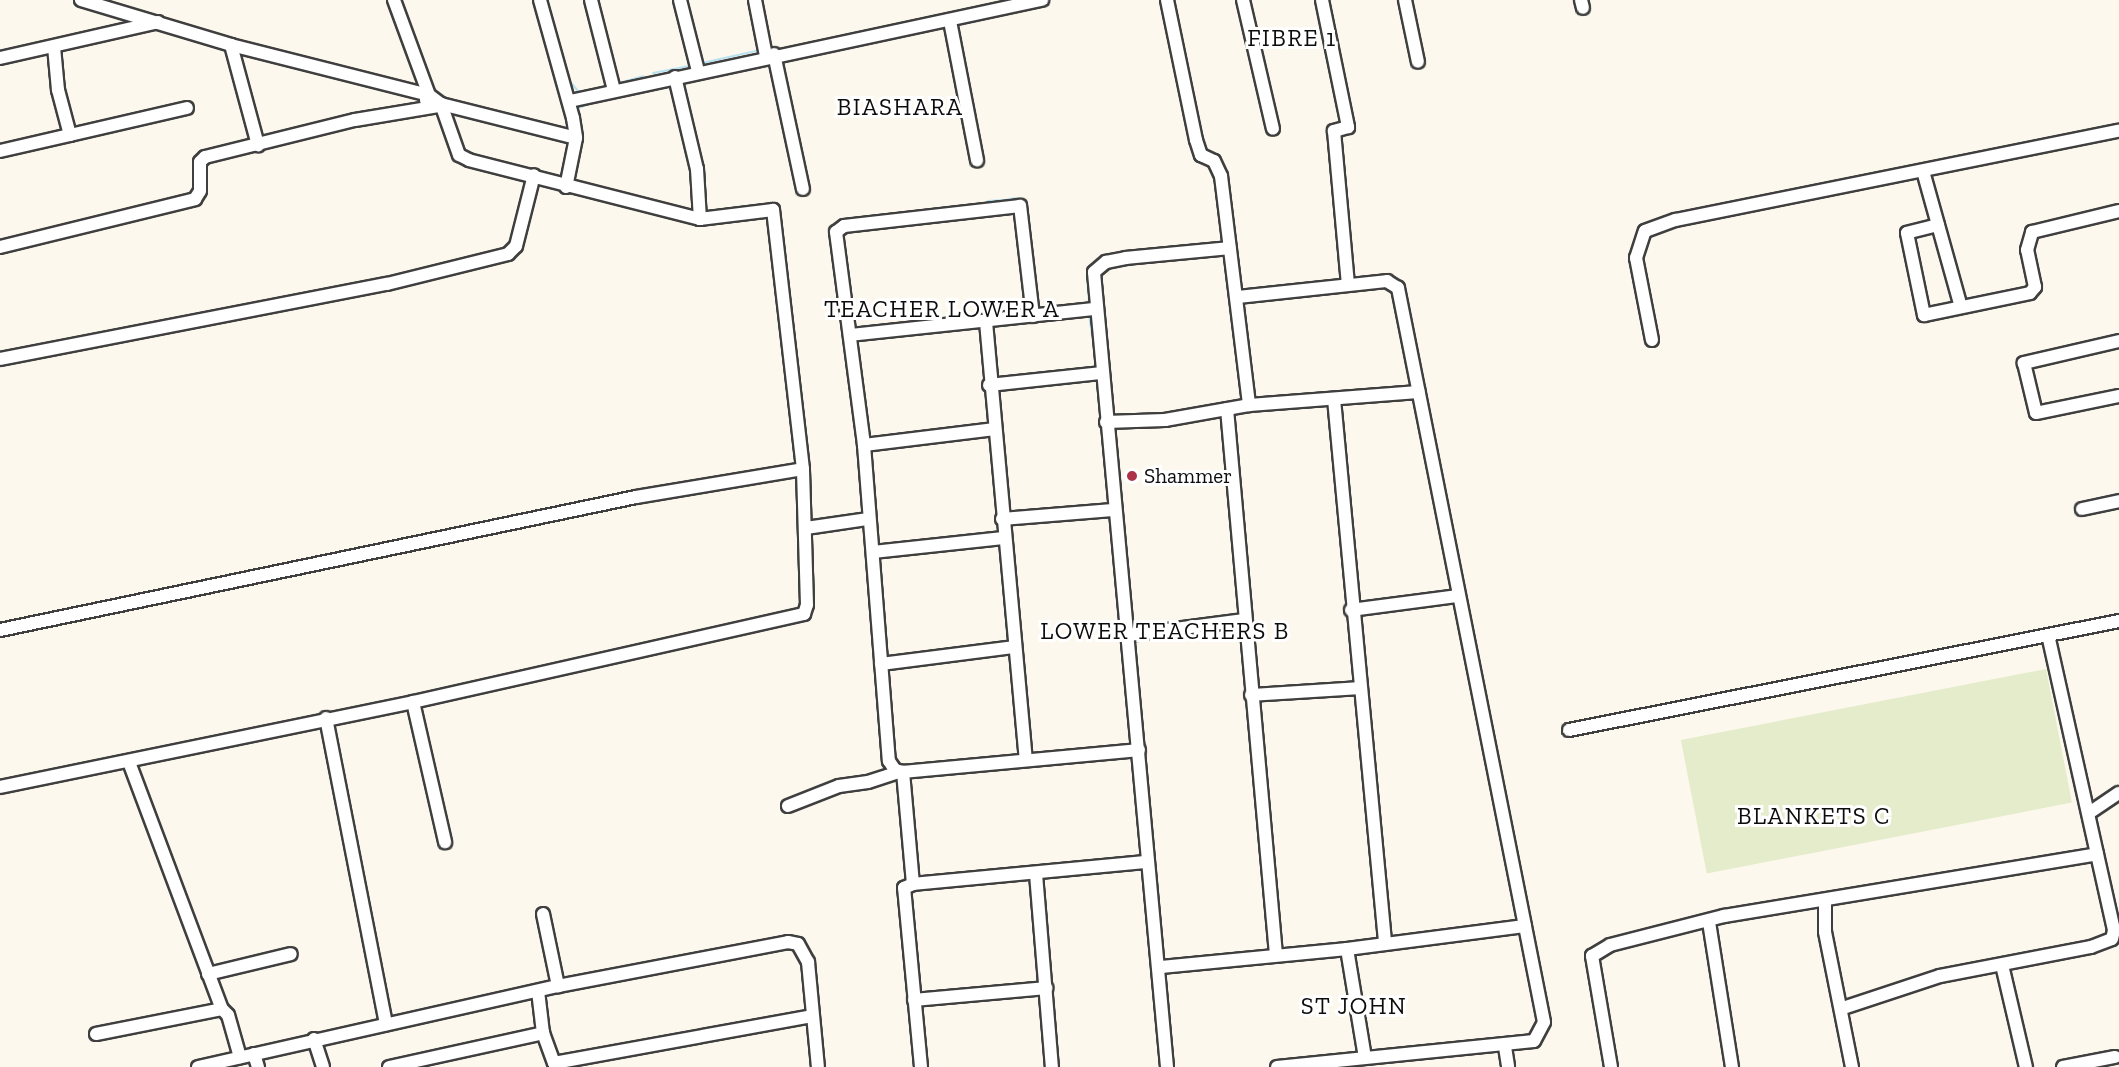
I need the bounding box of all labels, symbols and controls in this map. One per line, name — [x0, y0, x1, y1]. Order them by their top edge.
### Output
district label: FIBRE 1 — [1247, 24, 1337, 52]
district label: BIASHARA — [837, 93, 963, 121]
district label: TEACHER LOWER A — [824, 295, 1060, 323]
place label: Shammer — [1144, 463, 1232, 489]
marker: Shammer — [1125, 469, 1139, 483]
district label: LOWER TEACHERS B — [1040, 617, 1290, 645]
district label: BLANKETS C — [1737, 802, 1891, 830]
district label: ST JOHN — [1300, 992, 1408, 1020]

